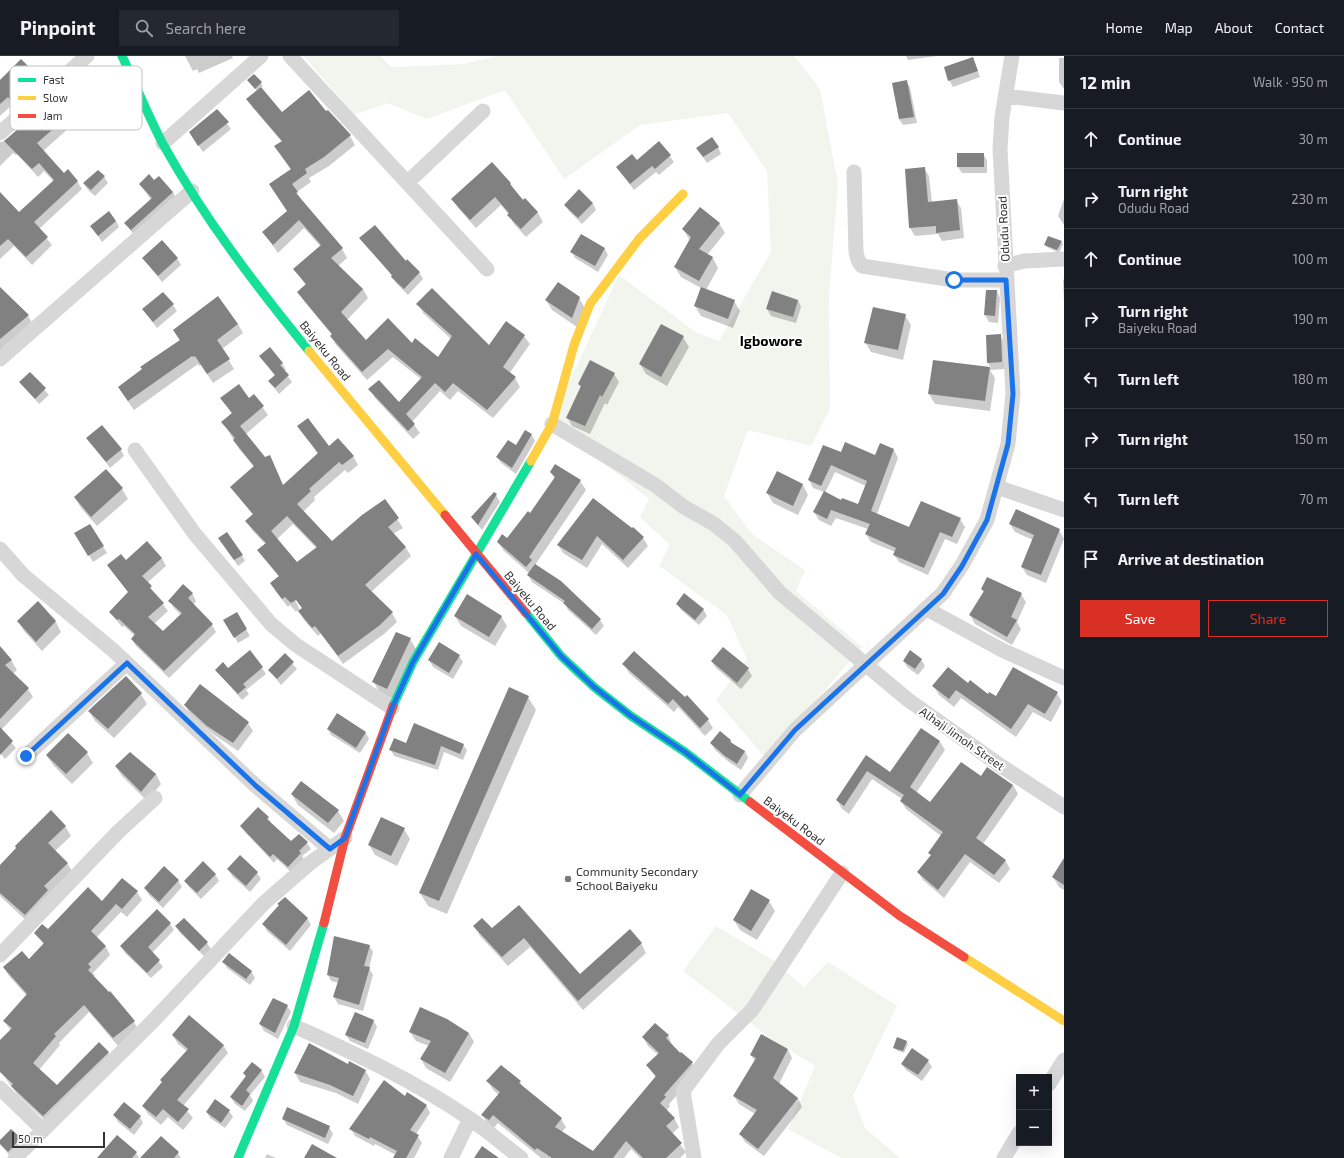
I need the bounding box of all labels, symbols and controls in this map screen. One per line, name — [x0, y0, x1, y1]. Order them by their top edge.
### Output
search box — [119, 10, 399, 46]
text: Pinpoint — [20, 16, 95, 39]
icon: search — [133, 17, 155, 39]
text: Search here — [165, 19, 246, 37]
text: Home — [1106, 19, 1143, 36]
text: Map — [1165, 19, 1193, 36]
text: About — [1215, 19, 1253, 36]
text: Contact — [1275, 19, 1324, 36]
legend — [10, 66, 142, 130]
text: 12 min — [1080, 72, 1131, 92]
text: Fast — [43, 73, 65, 86]
text: Walk · 950 m — [1253, 74, 1328, 90]
text: Slow — [43, 91, 68, 104]
text: Jam — [43, 109, 62, 122]
icon: ahead — [1080, 128, 1102, 150]
text: Continue — [1118, 130, 1181, 148]
text: 30 m — [1299, 131, 1328, 147]
text: Turn right — [1118, 182, 1188, 200]
icon: right — [1080, 188, 1102, 210]
text: 230 m — [1291, 191, 1328, 207]
street label: Odudu Road — [994, 196, 1012, 262]
text: Odudu Road — [1118, 200, 1189, 216]
icon: ahead — [1080, 248, 1102, 270]
text: Continue — [1118, 250, 1181, 268]
text: 100 m — [1293, 251, 1328, 267]
route start — [945, 271, 963, 289]
text: Turn right — [1118, 302, 1188, 320]
icon: right — [1080, 308, 1102, 330]
text: 190 m — [1293, 311, 1328, 327]
street label: Baiyeku Road — [297, 318, 354, 383]
text: Baiyeku Road — [1118, 320, 1197, 336]
district label: Igbowore — [740, 332, 802, 349]
icon: left — [1080, 368, 1102, 390]
text: Turn left — [1118, 370, 1179, 388]
text: 180 m — [1293, 371, 1328, 387]
icon: right — [1080, 428, 1102, 450]
text: Turn right — [1118, 430, 1188, 448]
text: 150 m — [1294, 431, 1328, 447]
icon: left — [1080, 488, 1102, 510]
text: Turn left — [1118, 490, 1179, 508]
text: 70 m — [1299, 491, 1328, 507]
icon: arrive — [1080, 548, 1102, 570]
text: Arrive at destination — [1118, 550, 1264, 568]
street label: Baiyeku Road — [502, 568, 560, 633]
button: Save — [1080, 600, 1200, 637]
button: Share — [1208, 600, 1328, 637]
street label: Alhaji Jimoh Street — [917, 704, 1008, 774]
route end — [17, 747, 35, 765]
street label: Baiyeku Road — [761, 793, 828, 848]
place label: Community Secondary School Baiyeku — [576, 864, 699, 892]
marker: Community Secondary School Baiyeku — [563, 874, 573, 884]
map controls — [1016, 1074, 1052, 1146]
button: + — [1016, 1074, 1052, 1110]
button: − — [1016, 1110, 1052, 1146]
scale bar — [12, 1130, 105, 1149]
text: 50 m — [18, 1132, 43, 1145]

